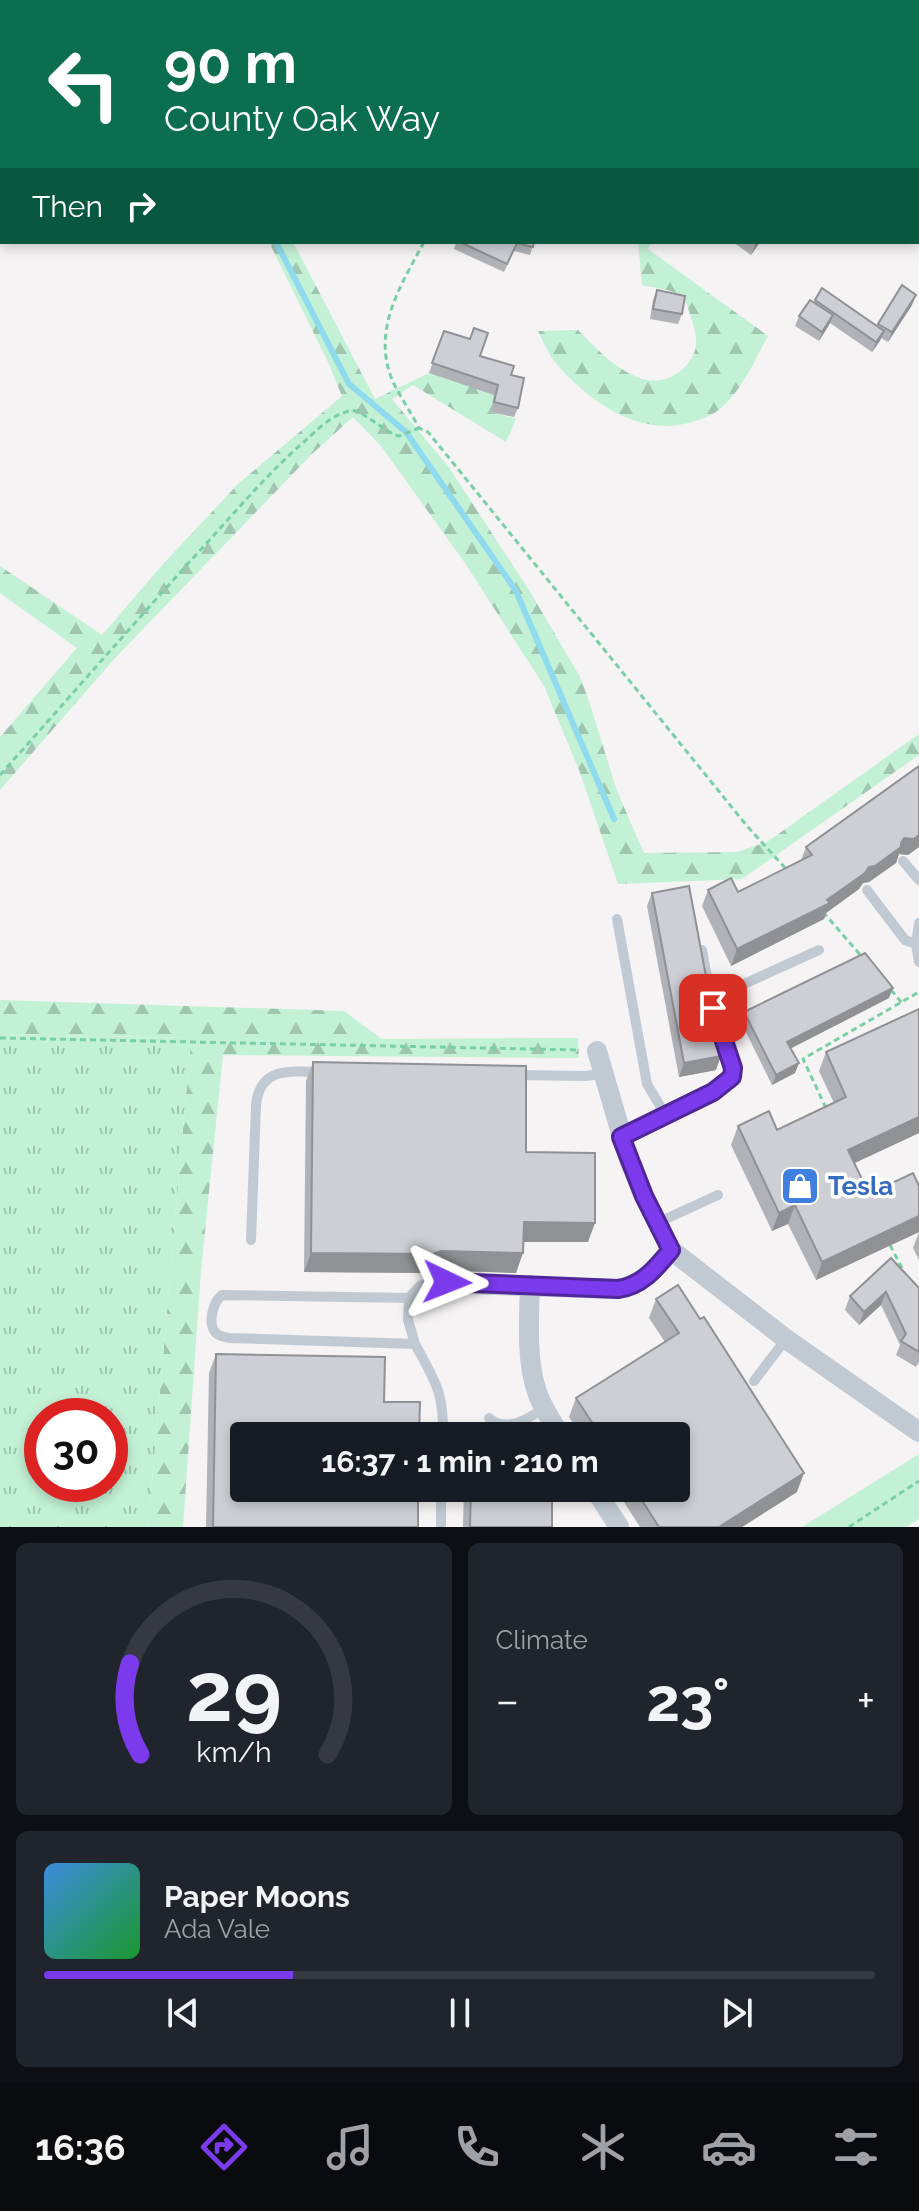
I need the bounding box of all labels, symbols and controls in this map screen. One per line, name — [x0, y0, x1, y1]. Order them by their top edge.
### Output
text: 90 m — [164, 30, 297, 96]
icon: left — [32, 32, 136, 136]
text: County Oak Way — [164, 97, 440, 139]
icon: right — [119, 184, 163, 228]
text: Then — [32, 189, 103, 224]
pin — [679, 974, 747, 1042]
icon: arrive — [691, 986, 735, 1030]
shop icon: Tesla — [779, 1165, 821, 1207]
place label: Tesla — [828, 1171, 893, 1201]
position arrow — [405, 1240, 489, 1324]
speed limit sign: 30 — [24, 1398, 128, 1502]
text: 16:37 · 1 min · 210 m — [321, 1444, 599, 1479]
text: Climate — [496, 1625, 588, 1655]
text: 29 — [186, 1643, 282, 1740]
text: 23° — [646, 1665, 730, 1735]
text: − — [496, 1675, 519, 1726]
text: + — [857, 1675, 875, 1726]
text: km/h — [196, 1735, 271, 1769]
text: Paper Moons — [164, 1879, 350, 1914]
text: Ada Vale — [164, 1914, 270, 1944]
icon: previous — [161, 1991, 205, 2035]
icon: pause — [438, 1991, 482, 2035]
icon: next — [715, 1991, 759, 2035]
icon: directions — [196, 2119, 252, 2175]
icon: music — [322, 2119, 378, 2175]
icon: phone — [449, 2119, 505, 2175]
icon: climate — [575, 2119, 631, 2175]
icon: car — [701, 2119, 757, 2175]
icon: filters — [828, 2119, 884, 2175]
text: 16:36 — [35, 2126, 126, 2168]

